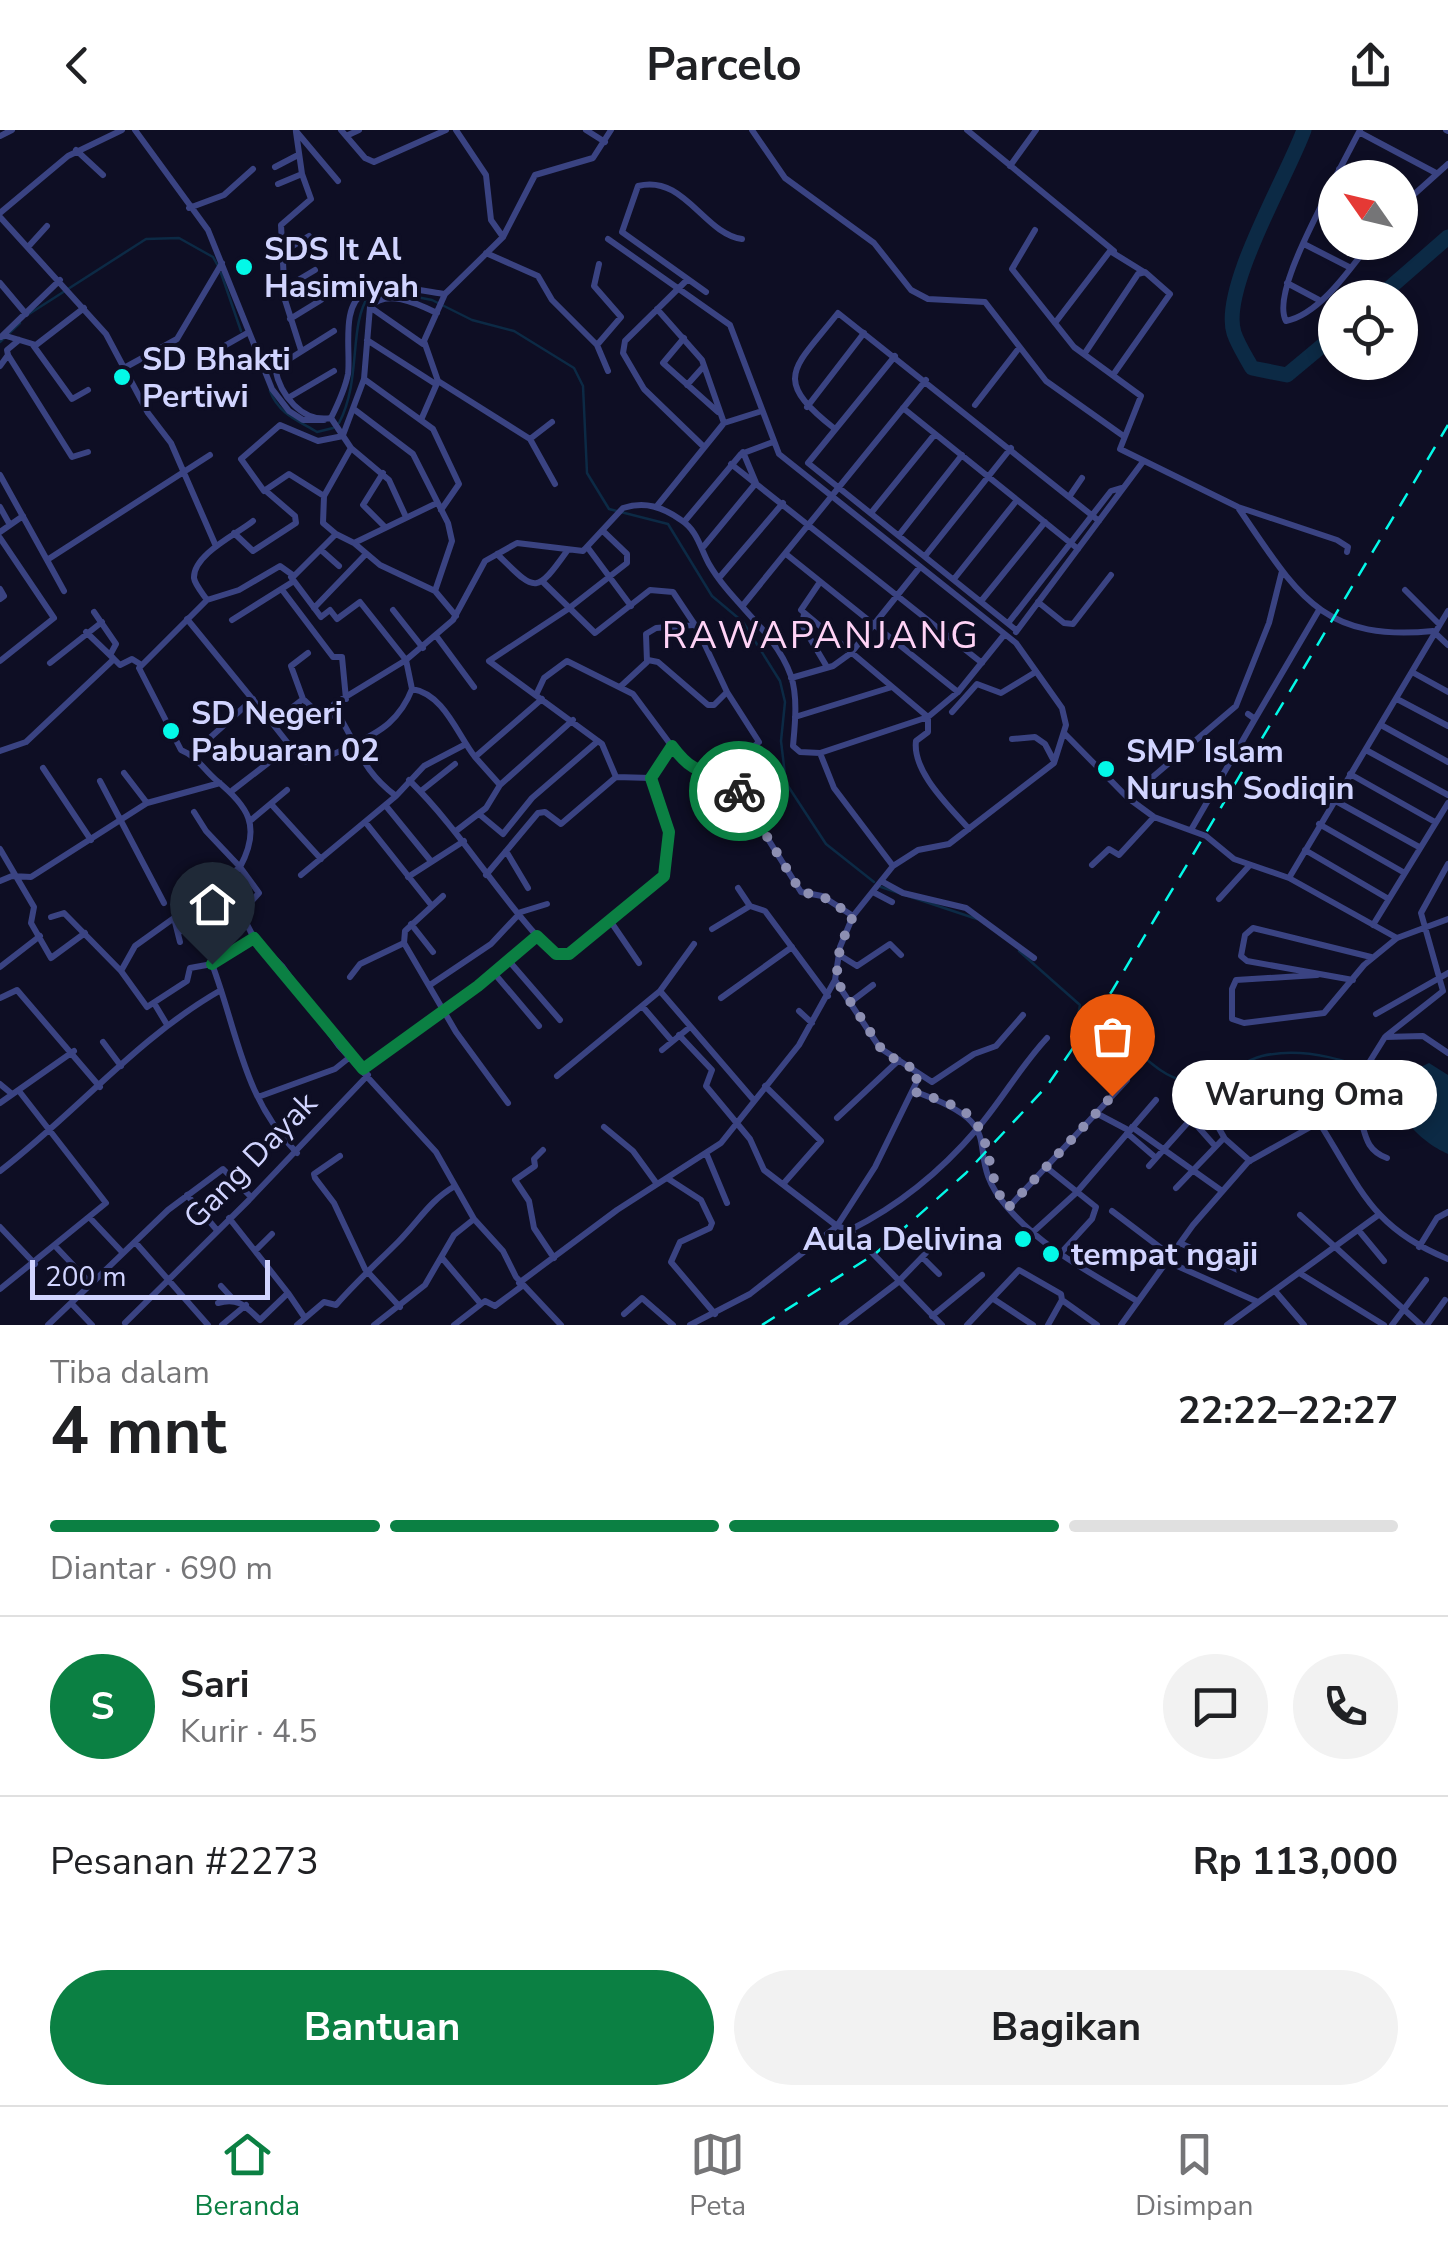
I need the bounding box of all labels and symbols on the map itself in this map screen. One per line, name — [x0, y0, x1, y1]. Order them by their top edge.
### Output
north arrow — [1318, 160, 1418, 260]
place label: SDS It Al Hasimiyah — [264, 228, 419, 308]
marker: SDS It Al Hasimiyah — [233, 256, 255, 278]
place label: SD Bhakti Pertiwi — [142, 338, 291, 418]
marker: SD Bhakti Pertiwi — [111, 366, 133, 388]
district label: RAWAPANJANG — [662, 610, 980, 661]
place label: SD Negeri Pabuaran 02 — [191, 692, 380, 772]
marker: SD Negeri Pabuaran 02 — [160, 720, 182, 742]
place label: SMP Islam Nurush Sodiqin — [1126, 730, 1355, 810]
courier — [689, 741, 789, 841]
marker: SMP Islam Nurush Sodiqin — [1095, 758, 1117, 780]
pin — [170, 862, 255, 965]
pin — [1070, 994, 1155, 1097]
callout: Warung Oma — [1172, 1061, 1437, 1131]
street label: Gang Dayak — [174, 1082, 327, 1238]
place label: Aula Delivina — [803, 1218, 1003, 1261]
marker: Aula Delivina — [1012, 1228, 1034, 1250]
place label: tempat ngaji — [1071, 1233, 1258, 1276]
marker: tempat ngaji — [1040, 1243, 1062, 1265]
scale bar — [30, 1255, 270, 1300]

